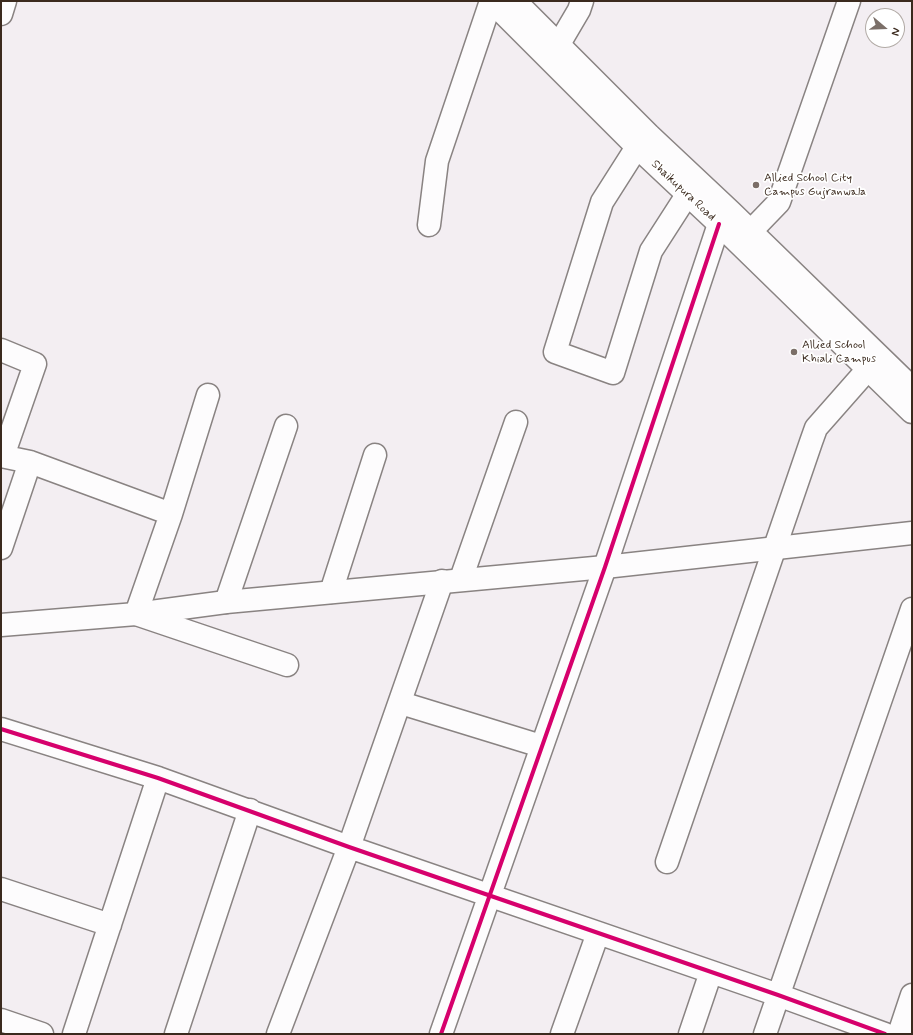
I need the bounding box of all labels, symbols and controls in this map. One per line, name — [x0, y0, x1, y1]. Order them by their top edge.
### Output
north arrow — [865, 8, 905, 48]
text: N — [888, 26, 903, 37]
street label: Shaikupura Road — [648, 158, 718, 224]
place label: Allied School City Campus Gujranwala — [764, 171, 866, 199]
marker: Allied School City Campus Gujranwala — [751, 180, 761, 190]
place label: Allied School Khiali Campus — [802, 338, 876, 366]
marker: Allied School Khiali Campus — [789, 347, 799, 357]

